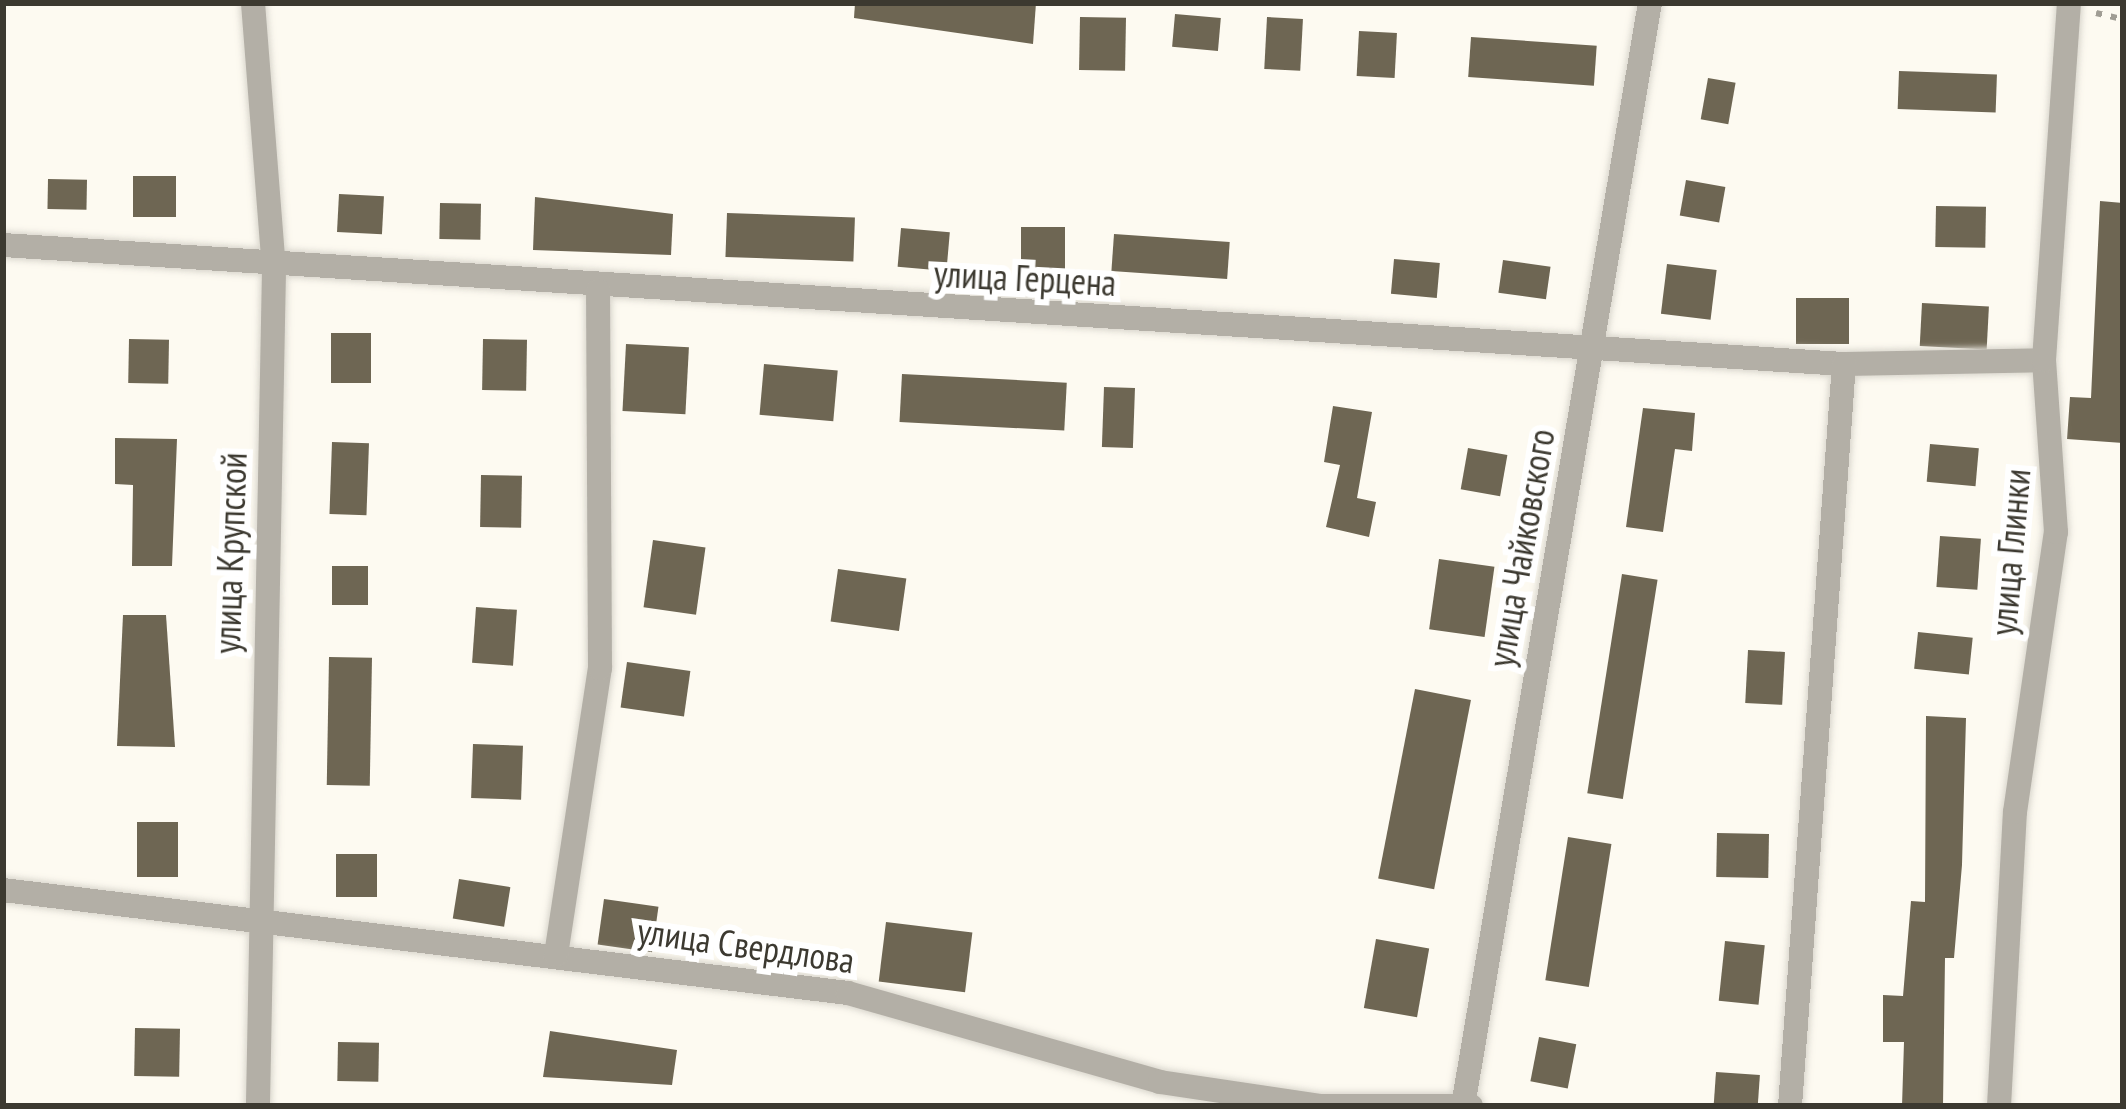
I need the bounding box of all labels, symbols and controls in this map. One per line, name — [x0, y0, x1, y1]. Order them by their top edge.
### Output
street label: улица Герцена — [933, 252, 1117, 304]
street label: улица Чайковского — [1479, 426, 1563, 670]
street label: улица Крупской — [205, 452, 255, 654]
street label: улица Глинки — [1981, 467, 2039, 637]
street label: улица Свердлова — [635, 908, 857, 982]

